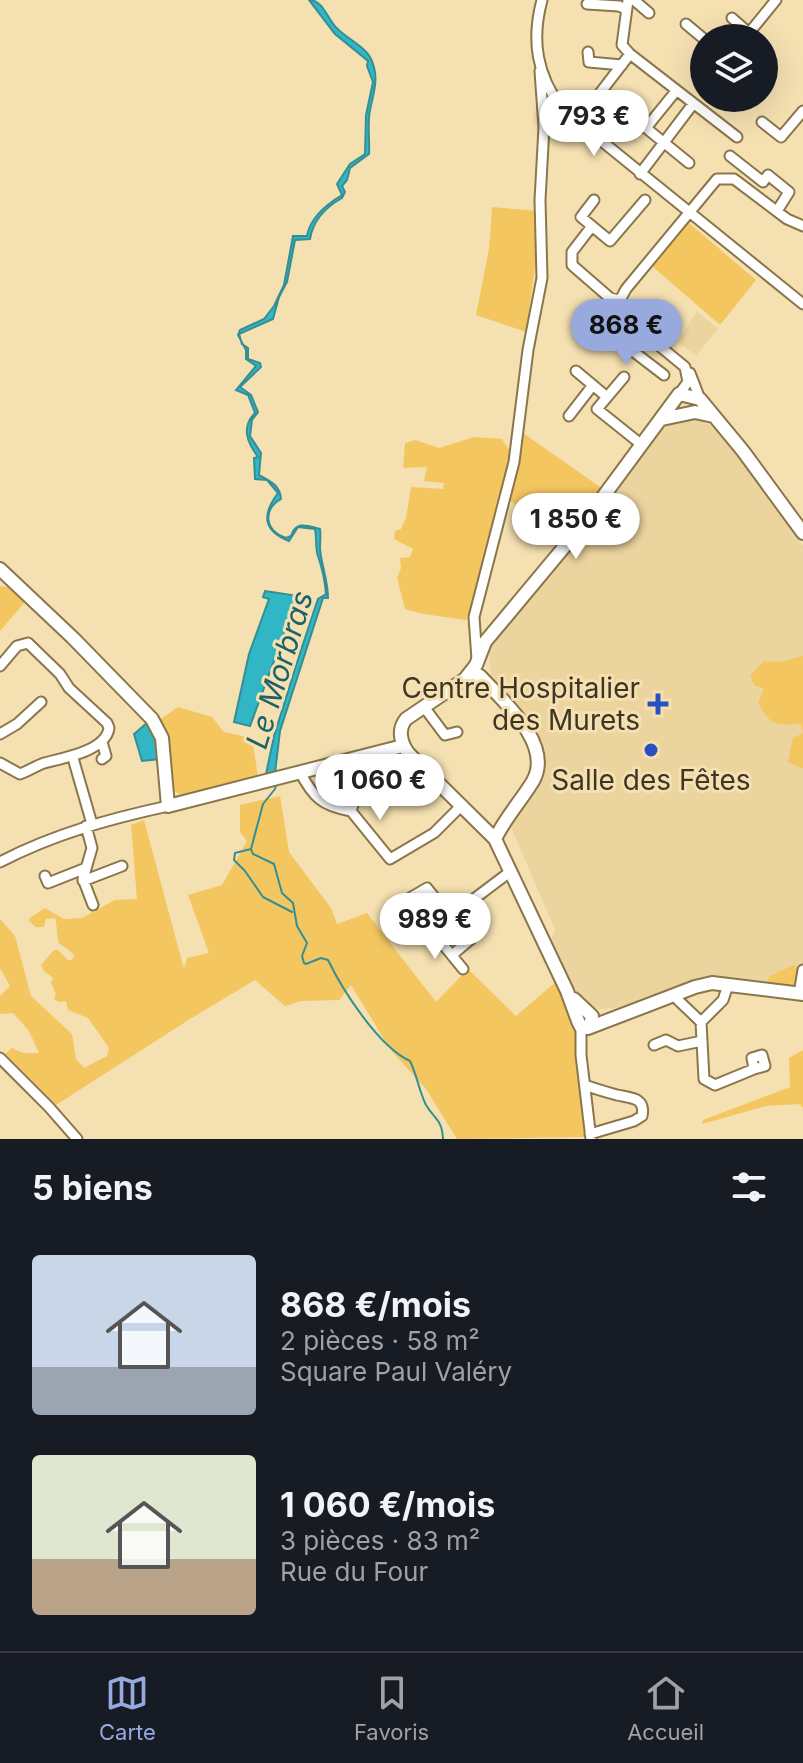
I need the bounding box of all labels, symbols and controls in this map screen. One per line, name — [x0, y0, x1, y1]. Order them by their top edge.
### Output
map controls — [690, 24, 778, 112]
button: layers — [690, 24, 778, 112]
pin: 793 € — [538, 90, 650, 158]
text: 793 € — [558, 100, 630, 131]
pin: 868 € — [570, 299, 682, 367]
text: 868 € — [589, 309, 663, 340]
pin: 1 850 € — [502, 493, 650, 561]
text: 1 850 € — [530, 503, 622, 534]
water label: Le Morbras — [238, 587, 320, 753]
place label: Centre Hospitalier des Murets — [401, 671, 640, 737]
marker: Centre Hospitalier des Murets — [647, 693, 669, 715]
marker: Salle des Fêtes — [642, 741, 660, 759]
pin: 1 060 € — [306, 754, 454, 822]
place label: Salle des Fêtes — [551, 763, 751, 797]
text: 1 060 € — [333, 764, 427, 795]
pin: 989 € — [379, 893, 491, 961]
text: 989 € — [398, 903, 472, 934]
icon: filters — [727, 1165, 771, 1209]
text: 5 biens — [32, 1167, 153, 1208]
text: 868 €/mois — [280, 1284, 471, 1325]
icon: home — [96, 1287, 192, 1383]
text: 2 pièces · 58 m² — [280, 1325, 480, 1356]
text: Square Paul Valéry — [280, 1356, 512, 1387]
text: 1 060 €/mois — [280, 1484, 495, 1525]
icon: home — [96, 1487, 192, 1583]
text: 3 pièces · 83 m² — [280, 1525, 480, 1556]
text: Rue du Four — [280, 1556, 428, 1587]
tab: Carte — [99, 1671, 156, 1745]
tab: Favoris — [354, 1671, 429, 1745]
tab: Accueil — [627, 1671, 704, 1745]

